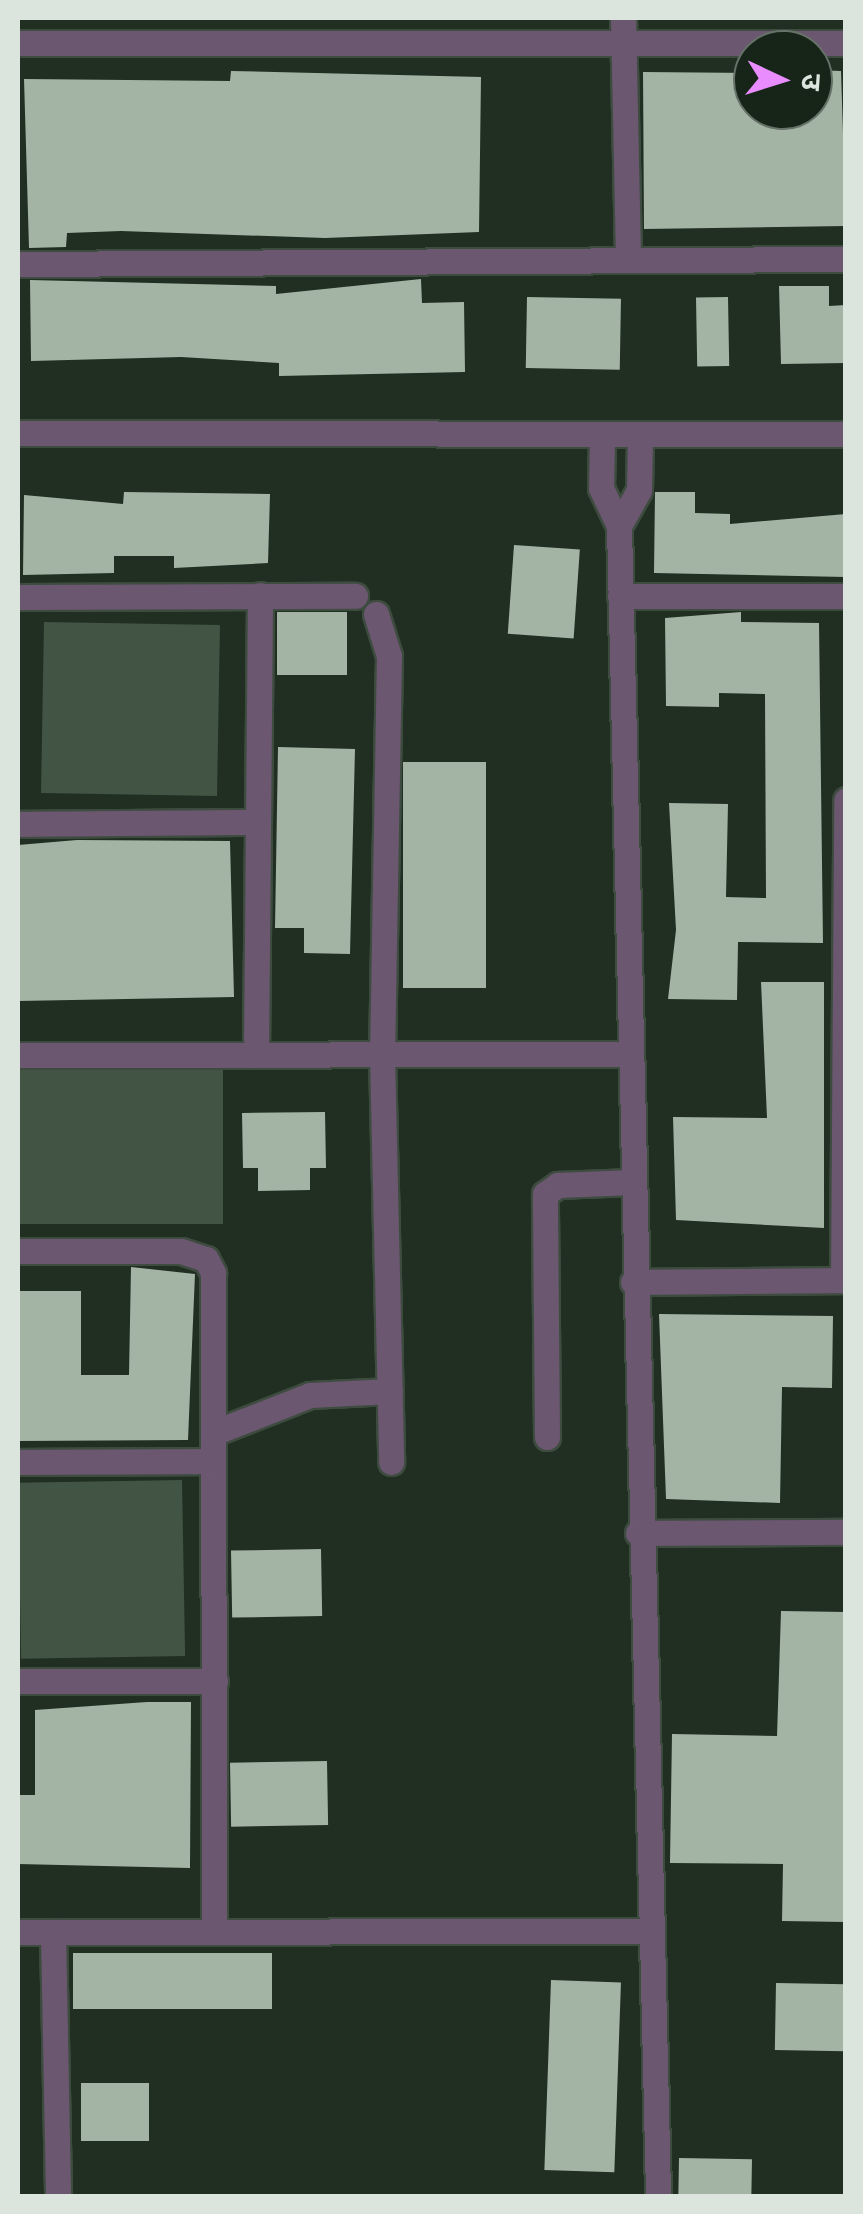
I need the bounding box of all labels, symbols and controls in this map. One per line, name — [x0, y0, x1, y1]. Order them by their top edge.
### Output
north arrow — [733, 30, 833, 130]
text: उ — [794, 73, 828, 91]

